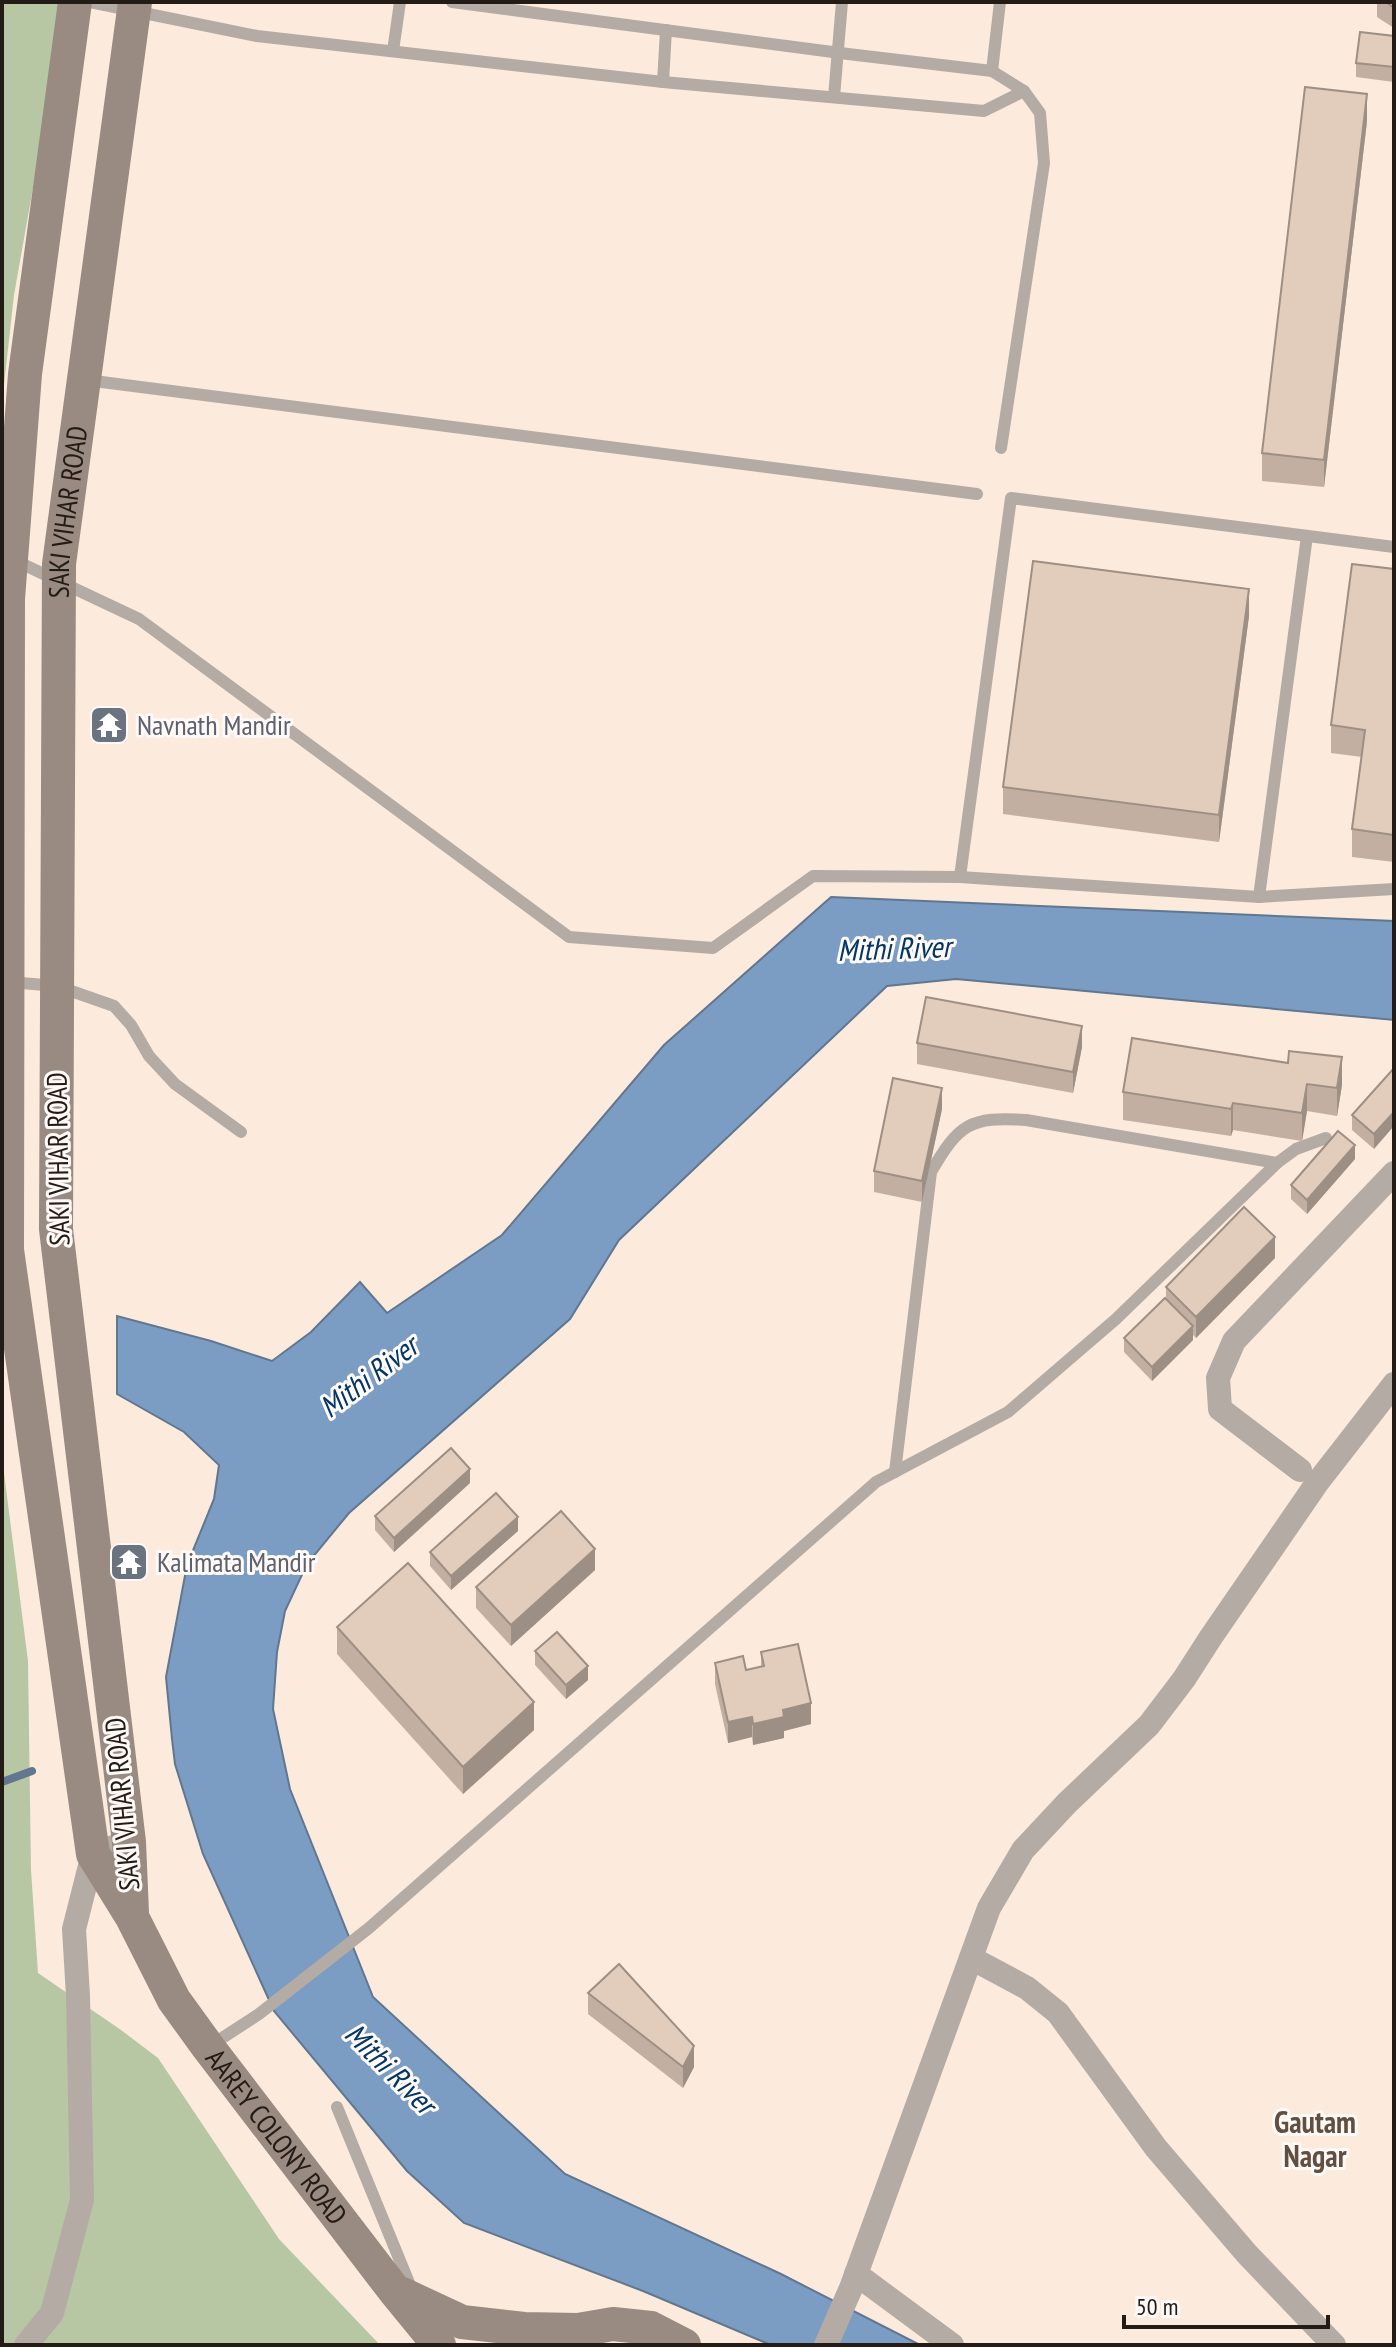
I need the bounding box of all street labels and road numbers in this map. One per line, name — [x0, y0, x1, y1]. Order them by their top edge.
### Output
street label: SAKI VIHAR ROAD — [40, 423, 96, 598]
street label: SAKI VIHAR ROAD — [37, 1072, 78, 1246]
street label: SAKI VIHAR ROAD — [96, 1716, 147, 1892]
street label: AAREY COLONY ROAD — [198, 2041, 356, 2232]

